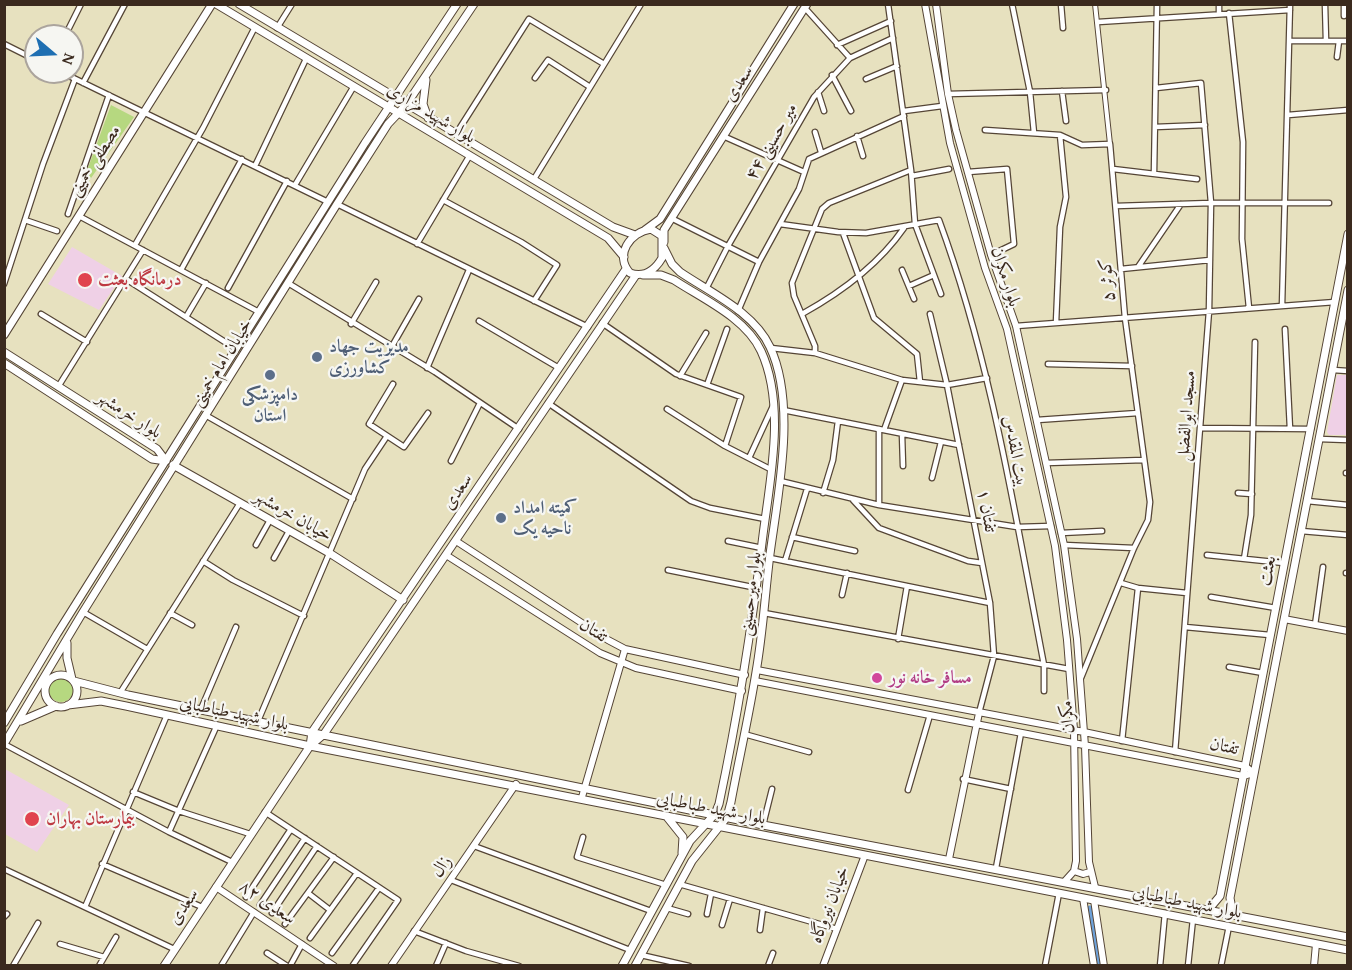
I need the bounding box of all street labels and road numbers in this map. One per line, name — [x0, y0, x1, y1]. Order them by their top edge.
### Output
street label: سعدی — [719, 62, 759, 106]
street label: بلوار شهید مزاری — [383, 79, 479, 149]
street label: میر حسینی ۴۴ — [741, 100, 803, 184]
street label: مصطفی خمینی — [64, 121, 126, 201]
street label: بلوار مکران — [985, 244, 1025, 310]
street label: کوثر ۵ — [1095, 257, 1121, 303]
street label: خیابان امام خمینی — [186, 315, 258, 411]
street label: مسجد ابوالفضل — [1173, 370, 1201, 462]
street label: بلوار خرمشهر — [93, 386, 165, 444]
street label: بیت المقدس — [998, 414, 1032, 488]
street label: سعدی — [438, 470, 478, 514]
street label: خیابان خرمشهر — [250, 485, 336, 547]
street label: تفتان ۱ — [971, 488, 1001, 534]
street label: بلوار میرحسینی — [735, 550, 767, 638]
street label: بعثت — [1255, 554, 1281, 588]
street label: تفتان — [575, 614, 611, 648]
street label: بلوار شهید طباطبایی — [178, 692, 290, 736]
street label: مکران — [1056, 700, 1080, 734]
street label: تفتان — [1208, 733, 1240, 761]
street label: بلوار شهید طباطبایی — [655, 788, 767, 830]
street label: زال — [427, 852, 457, 882]
street label: خیابان نیروگاه — [805, 864, 855, 946]
street label: سعدی ۸۲ — [234, 876, 300, 930]
street label: بلوار شهید طباطبایی — [1131, 882, 1243, 924]
street label: سعدی — [164, 885, 204, 929]

